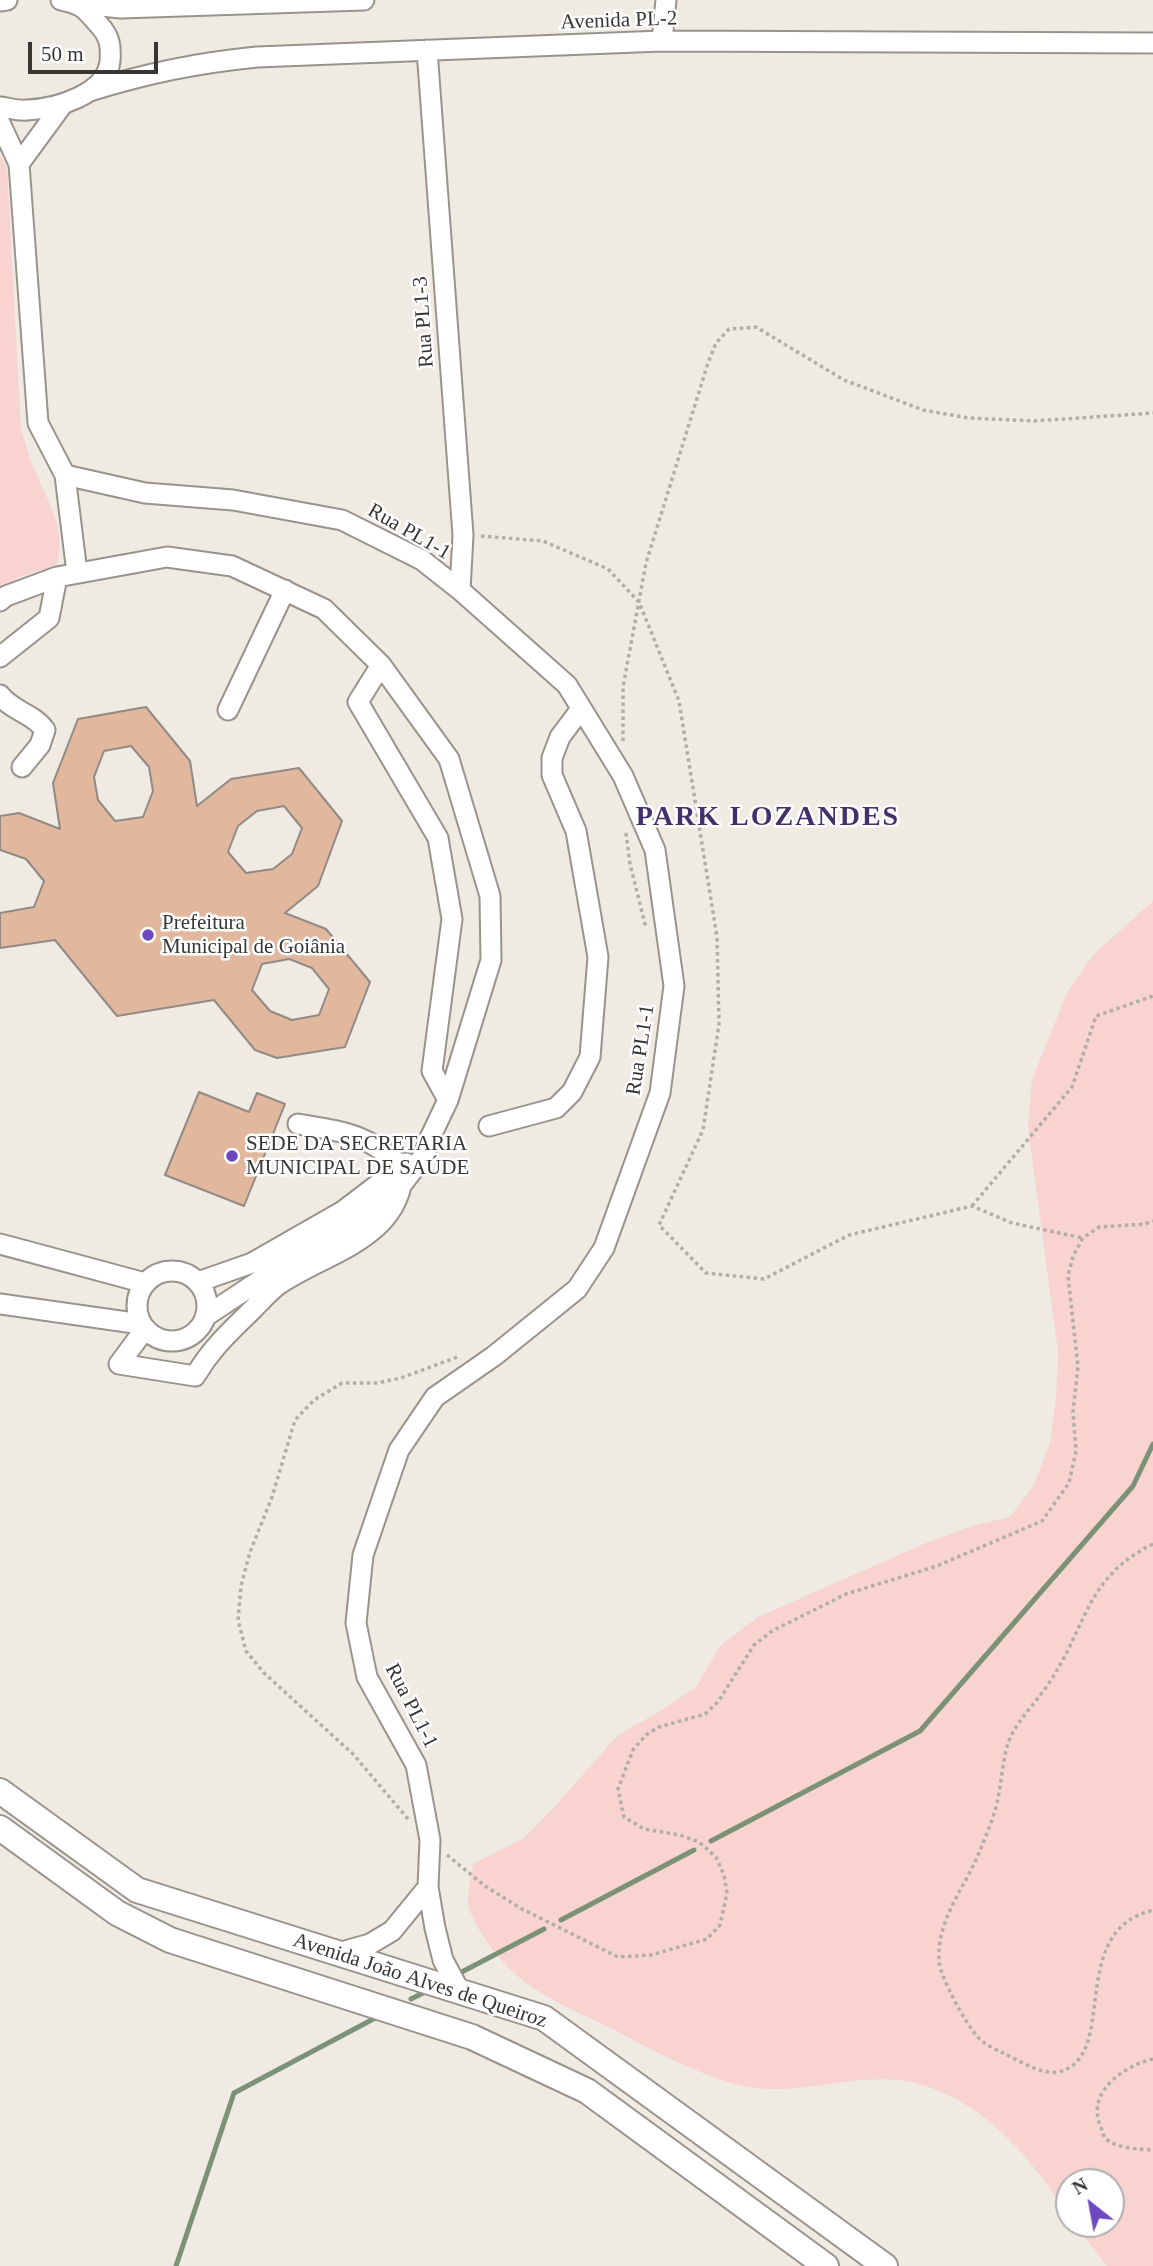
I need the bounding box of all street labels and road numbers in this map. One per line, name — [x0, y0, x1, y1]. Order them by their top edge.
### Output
street label: Avenida PL-2 — [560, 6, 678, 36]
street label: Rua PL1-3 — [408, 275, 440, 369]
street label: Rua PL1-1 — [363, 498, 455, 566]
street label: Rua PL1-1 — [621, 1003, 661, 1097]
street label: Rua PL1-1 — [379, 1659, 443, 1753]
street label: Avenida João Alves de Queiroz — [290, 1928, 550, 2034]

